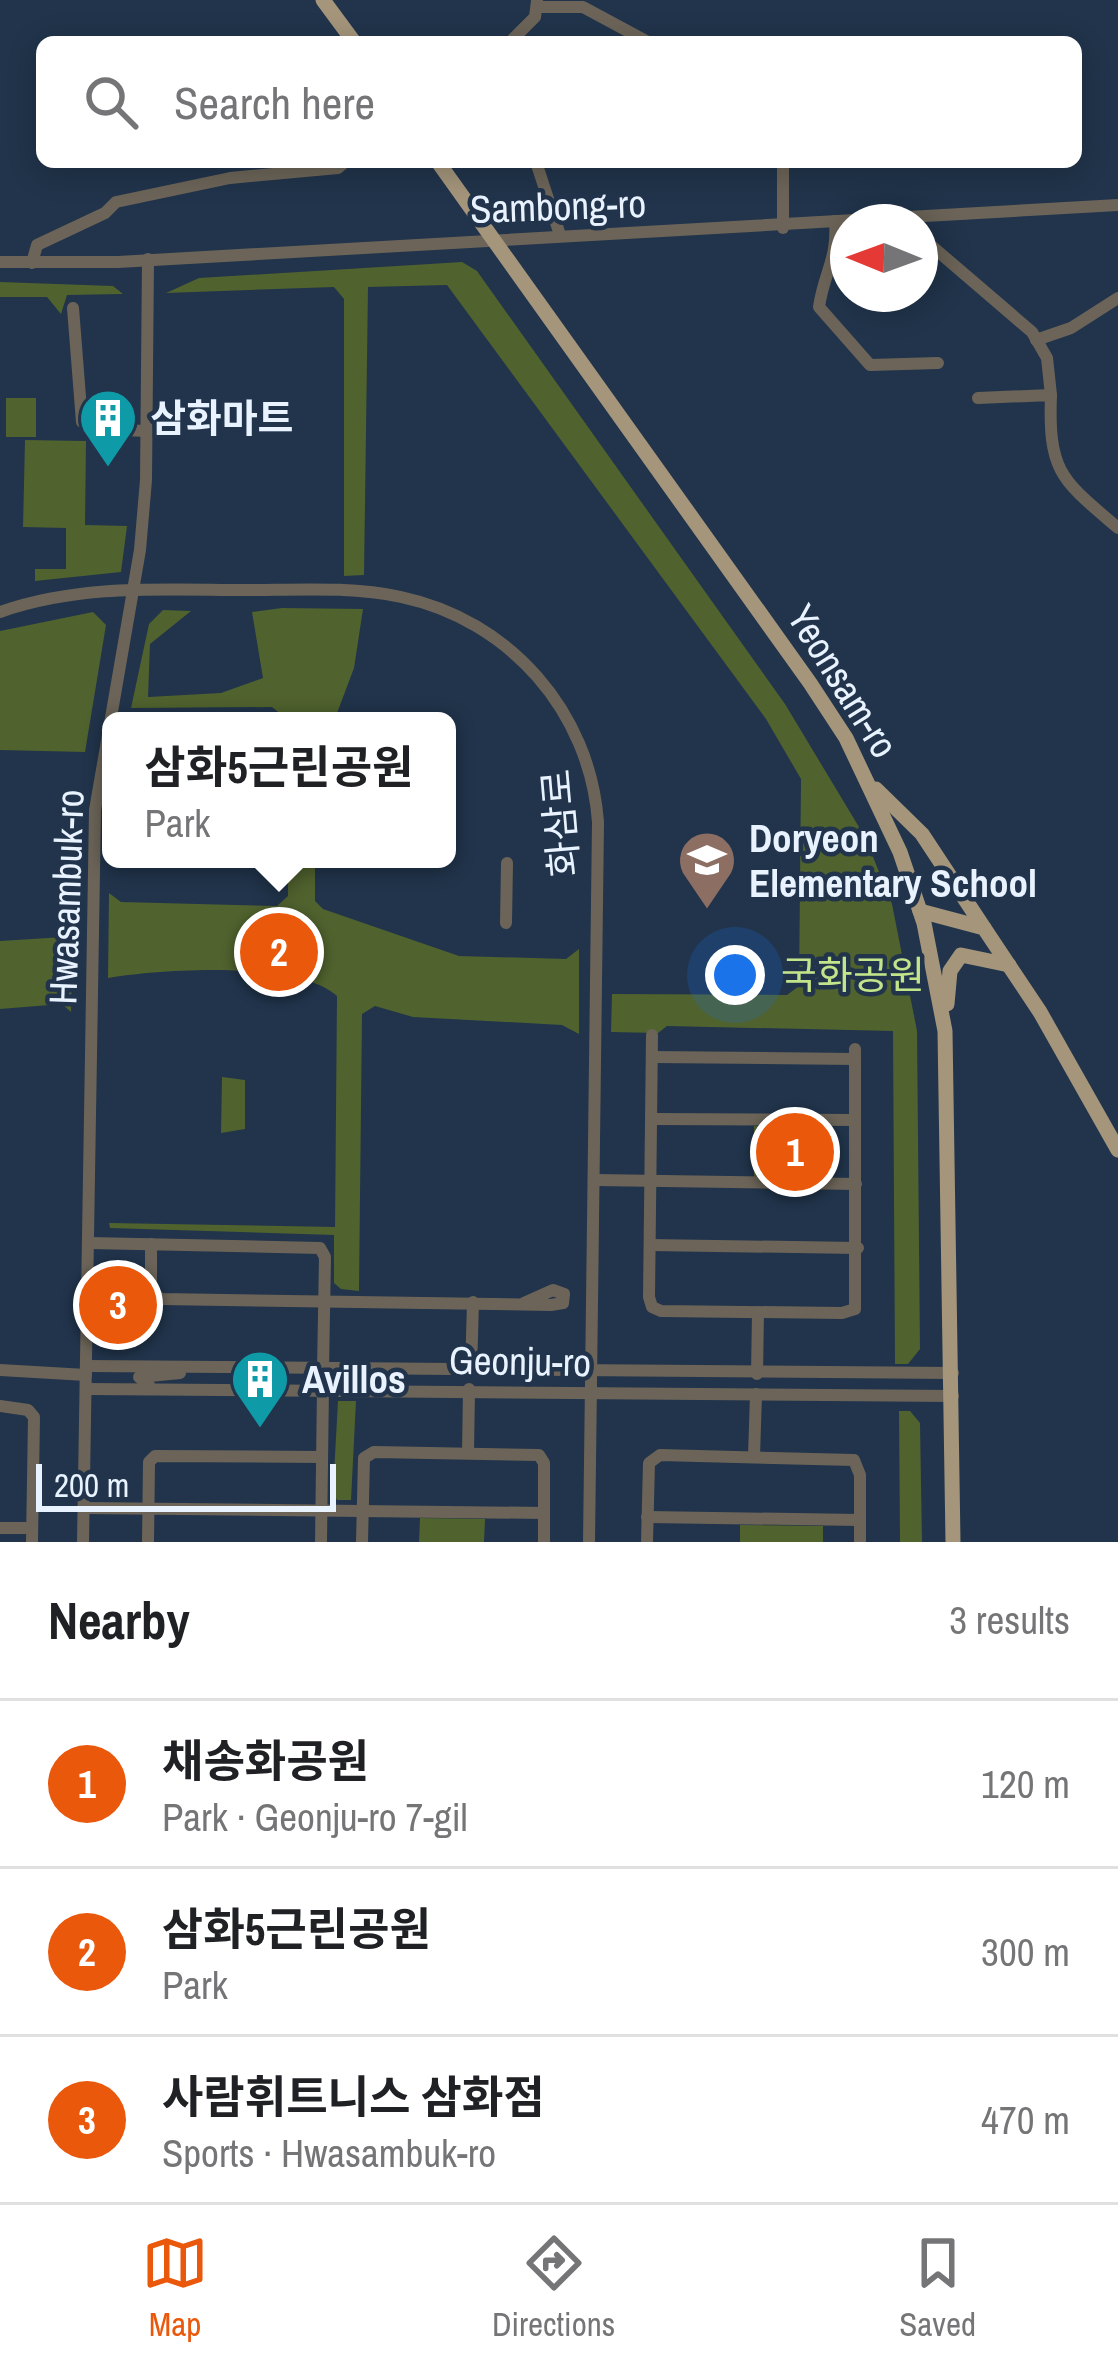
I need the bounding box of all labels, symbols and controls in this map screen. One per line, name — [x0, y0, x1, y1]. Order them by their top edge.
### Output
search box — [36, 36, 1082, 168]
icon: search — [78, 69, 144, 135]
text: Search here — [174, 72, 375, 133]
street label: Sambong-ro — [469, 177, 647, 235]
north arrow — [830, 204, 938, 312]
building icon: 삼화마트 — [77, 387, 139, 469]
place label: 삼화마트 — [150, 392, 294, 444]
street label: Yeonsam-ro — [775, 594, 911, 768]
popup — [102, 712, 456, 868]
text: 삼화5근린공원 — [145, 736, 413, 797]
street label: 화삼로 — [529, 767, 591, 879]
street label: Hwasambuk-ro — [36, 789, 96, 1005]
text: Park — [145, 797, 210, 849]
place label: Doryeon Elementary School — [749, 812, 1037, 909]
school or university icon: Doryeon Elementary School — [676, 829, 738, 911]
pin: 2 — [240, 907, 318, 997]
your location — [705, 945, 765, 1005]
park label: 국화공원 — [781, 949, 925, 1001]
pin: 1 — [756, 1107, 834, 1197]
pin: 3 — [79, 1260, 157, 1350]
street label: Geonju-ro — [448, 1334, 592, 1388]
building icon: Avillos — [229, 1348, 291, 1430]
place label: Avillos — [302, 1353, 406, 1405]
scale bar — [36, 1458, 336, 1511]
text: 200 m — [54, 1463, 129, 1507]
text: Nearby — [48, 1586, 190, 1655]
text: 3 results — [949, 1594, 1070, 1646]
text: 채송화공원 — [162, 1730, 369, 1791]
text: 1 — [78, 1758, 96, 1810]
text: 120 m — [981, 1758, 1070, 1810]
text: Park · Geonju-ro 7-gil — [162, 1791, 468, 1843]
text: 삼화5근린공원 — [162, 1898, 431, 1959]
text: 2 — [78, 1926, 96, 1978]
text: 300 m — [981, 1926, 1070, 1978]
text: Park — [162, 1959, 228, 2011]
text: 사람휘트니스 삼화점 — [162, 2066, 545, 2127]
text: 3 — [78, 2094, 96, 2146]
text: 470 m — [981, 2094, 1070, 2146]
text: Sports · Hwasambuk-ro — [162, 2127, 496, 2179]
tab: Map — [142, 2230, 208, 2346]
tab: Directions — [492, 2230, 615, 2346]
tab: Saved — [899, 2230, 976, 2346]

